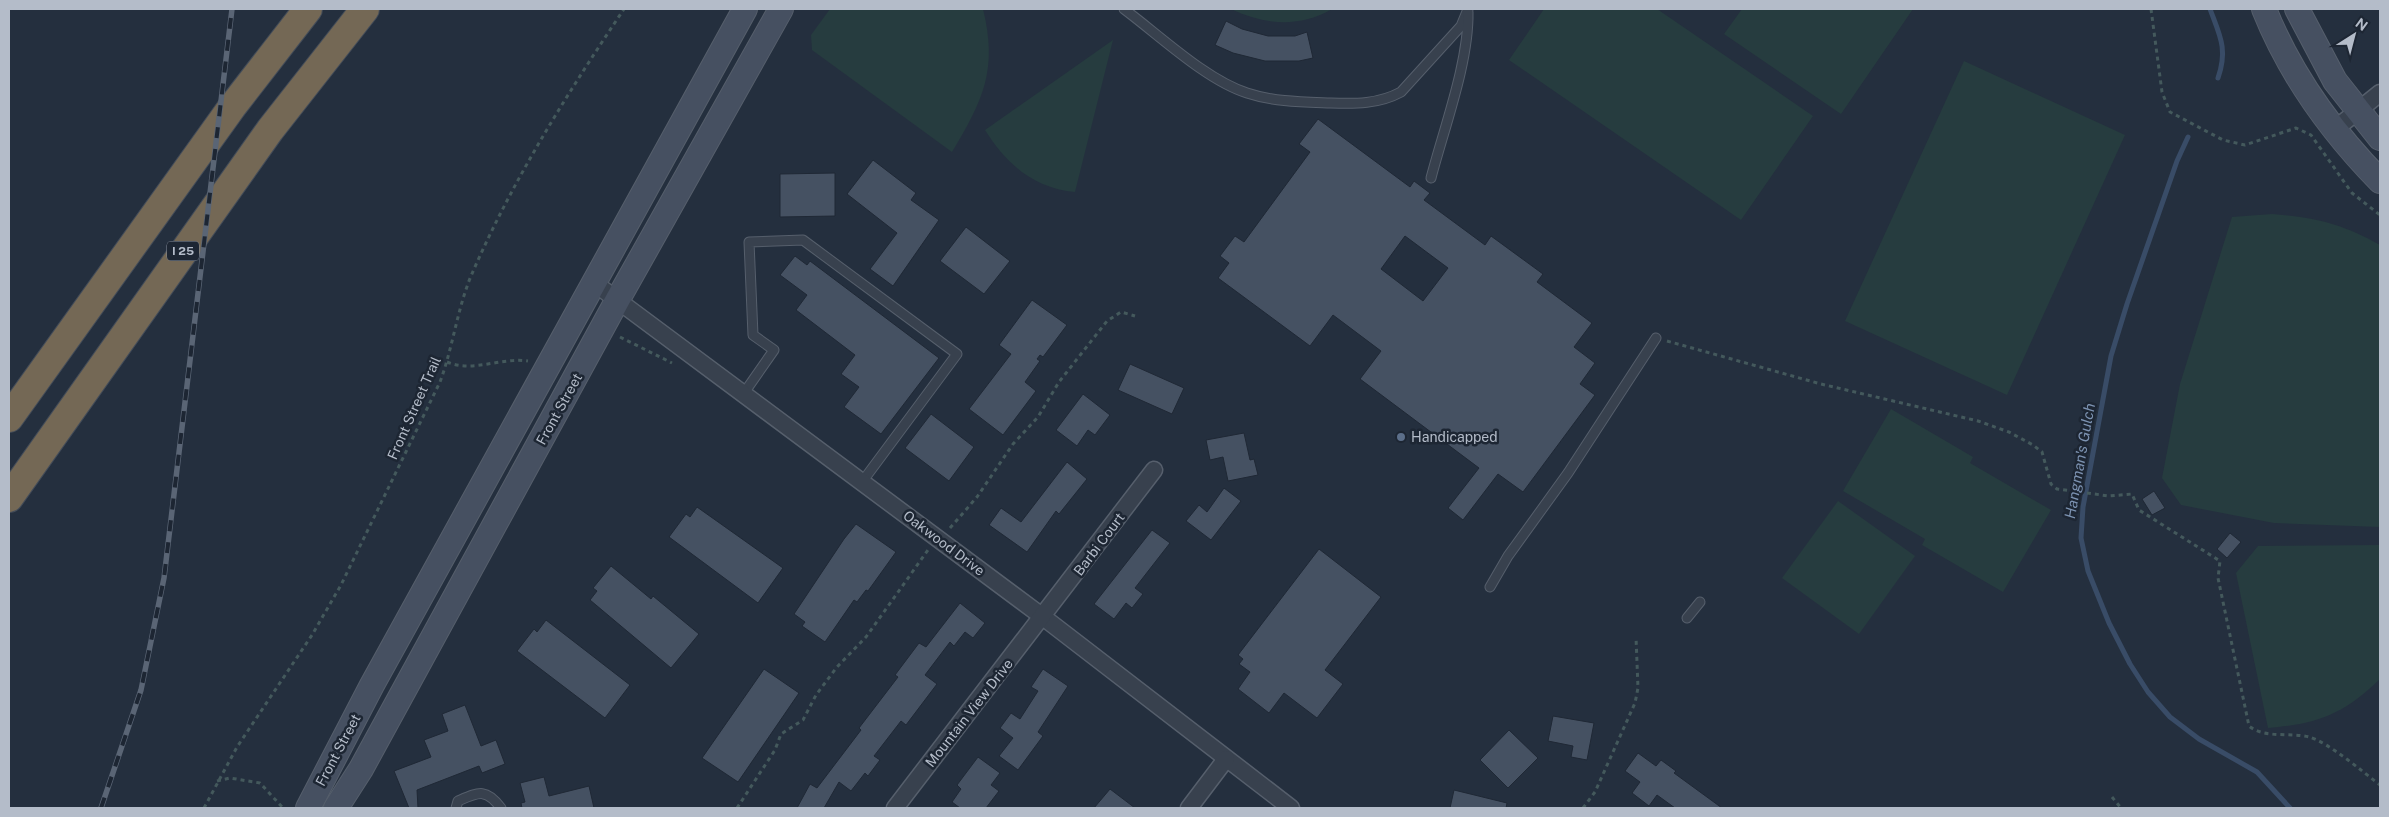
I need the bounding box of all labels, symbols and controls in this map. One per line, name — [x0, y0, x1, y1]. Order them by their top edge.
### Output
north arrow — [2329, 10, 2379, 60]
text: N — [2353, 15, 2371, 34]
road number: I 25 — [167, 242, 199, 260]
street label: Front Street Trail — [384, 354, 444, 462]
street label: Front Street — [533, 371, 585, 447]
water label: Hangman's Gulch — [2061, 402, 2098, 520]
place label: Handicapped — [1411, 429, 1498, 445]
marker: Handicapped — [1395, 431, 1407, 443]
street label: Oakwood Drive — [900, 507, 988, 579]
street label: Barbi Court — [1070, 510, 1128, 578]
street label: Mountain View Drive — [922, 656, 1016, 770]
street label: Front Street — [312, 711, 364, 789]

